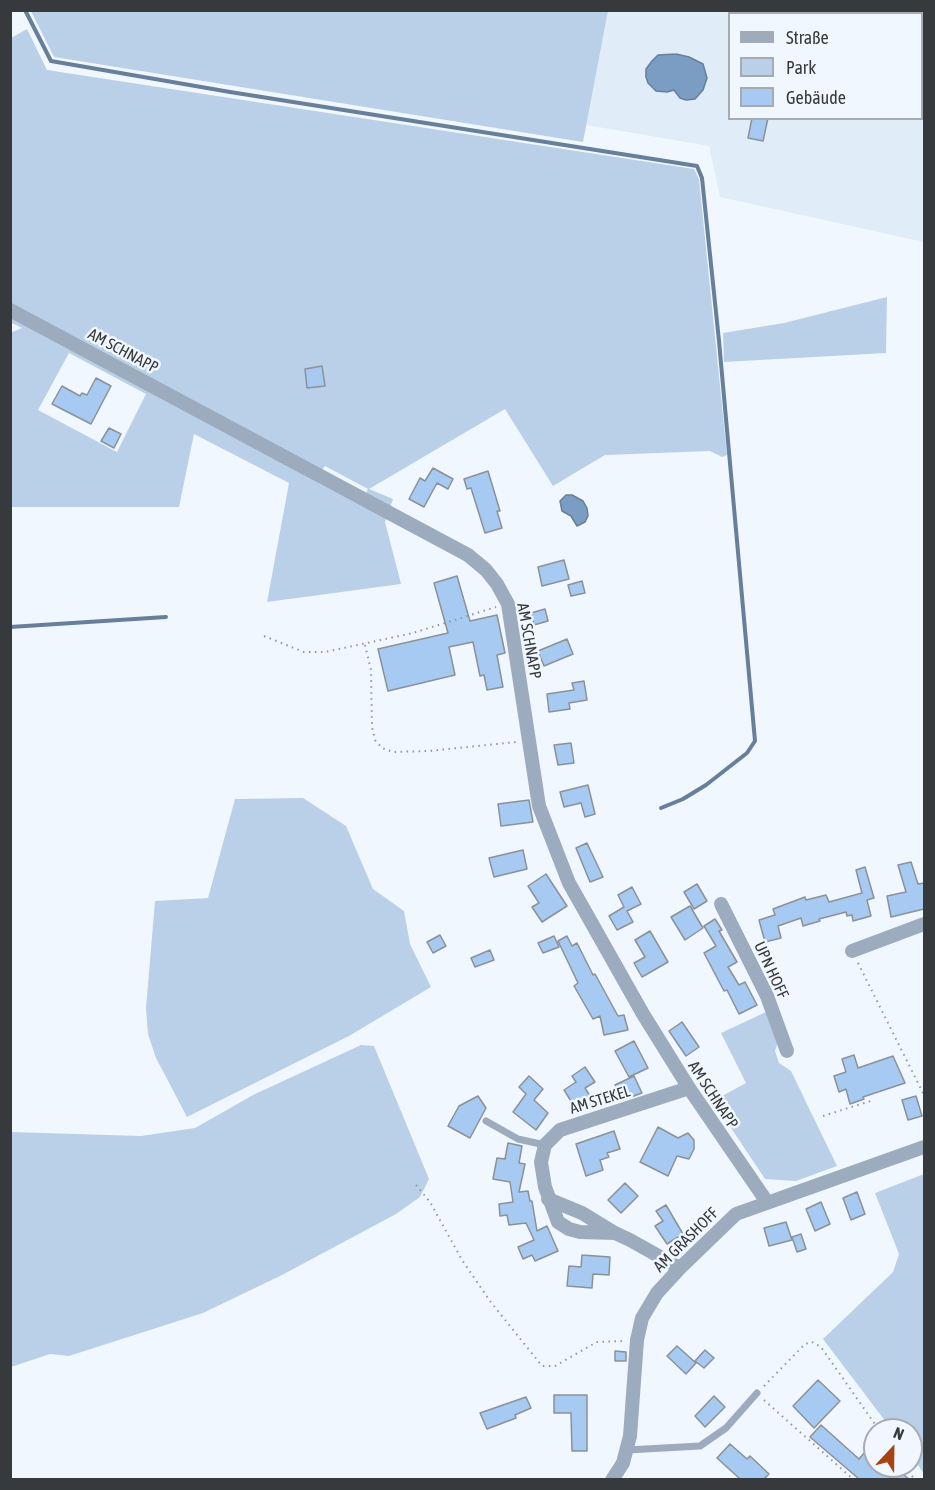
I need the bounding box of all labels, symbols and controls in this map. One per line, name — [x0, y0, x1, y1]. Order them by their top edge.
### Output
legend — [728, 12, 923, 120]
text: Straße — [786, 27, 829, 48]
text: Park — [786, 57, 816, 78]
text: Gebäude — [786, 87, 846, 108]
street label: AM SCHNAPP — [85, 324, 161, 378]
street label: AM SCHNAPP — [513, 601, 545, 681]
street label: UPN HOFF — [750, 939, 792, 1001]
street label: AM SCHNAPP — [684, 1058, 742, 1132]
street label: AM STEKEL — [567, 1082, 633, 1118]
street label: AM GRASHOFF — [650, 1204, 722, 1276]
north arrow — [863, 1418, 923, 1478]
text: N — [891, 1423, 907, 1443]

